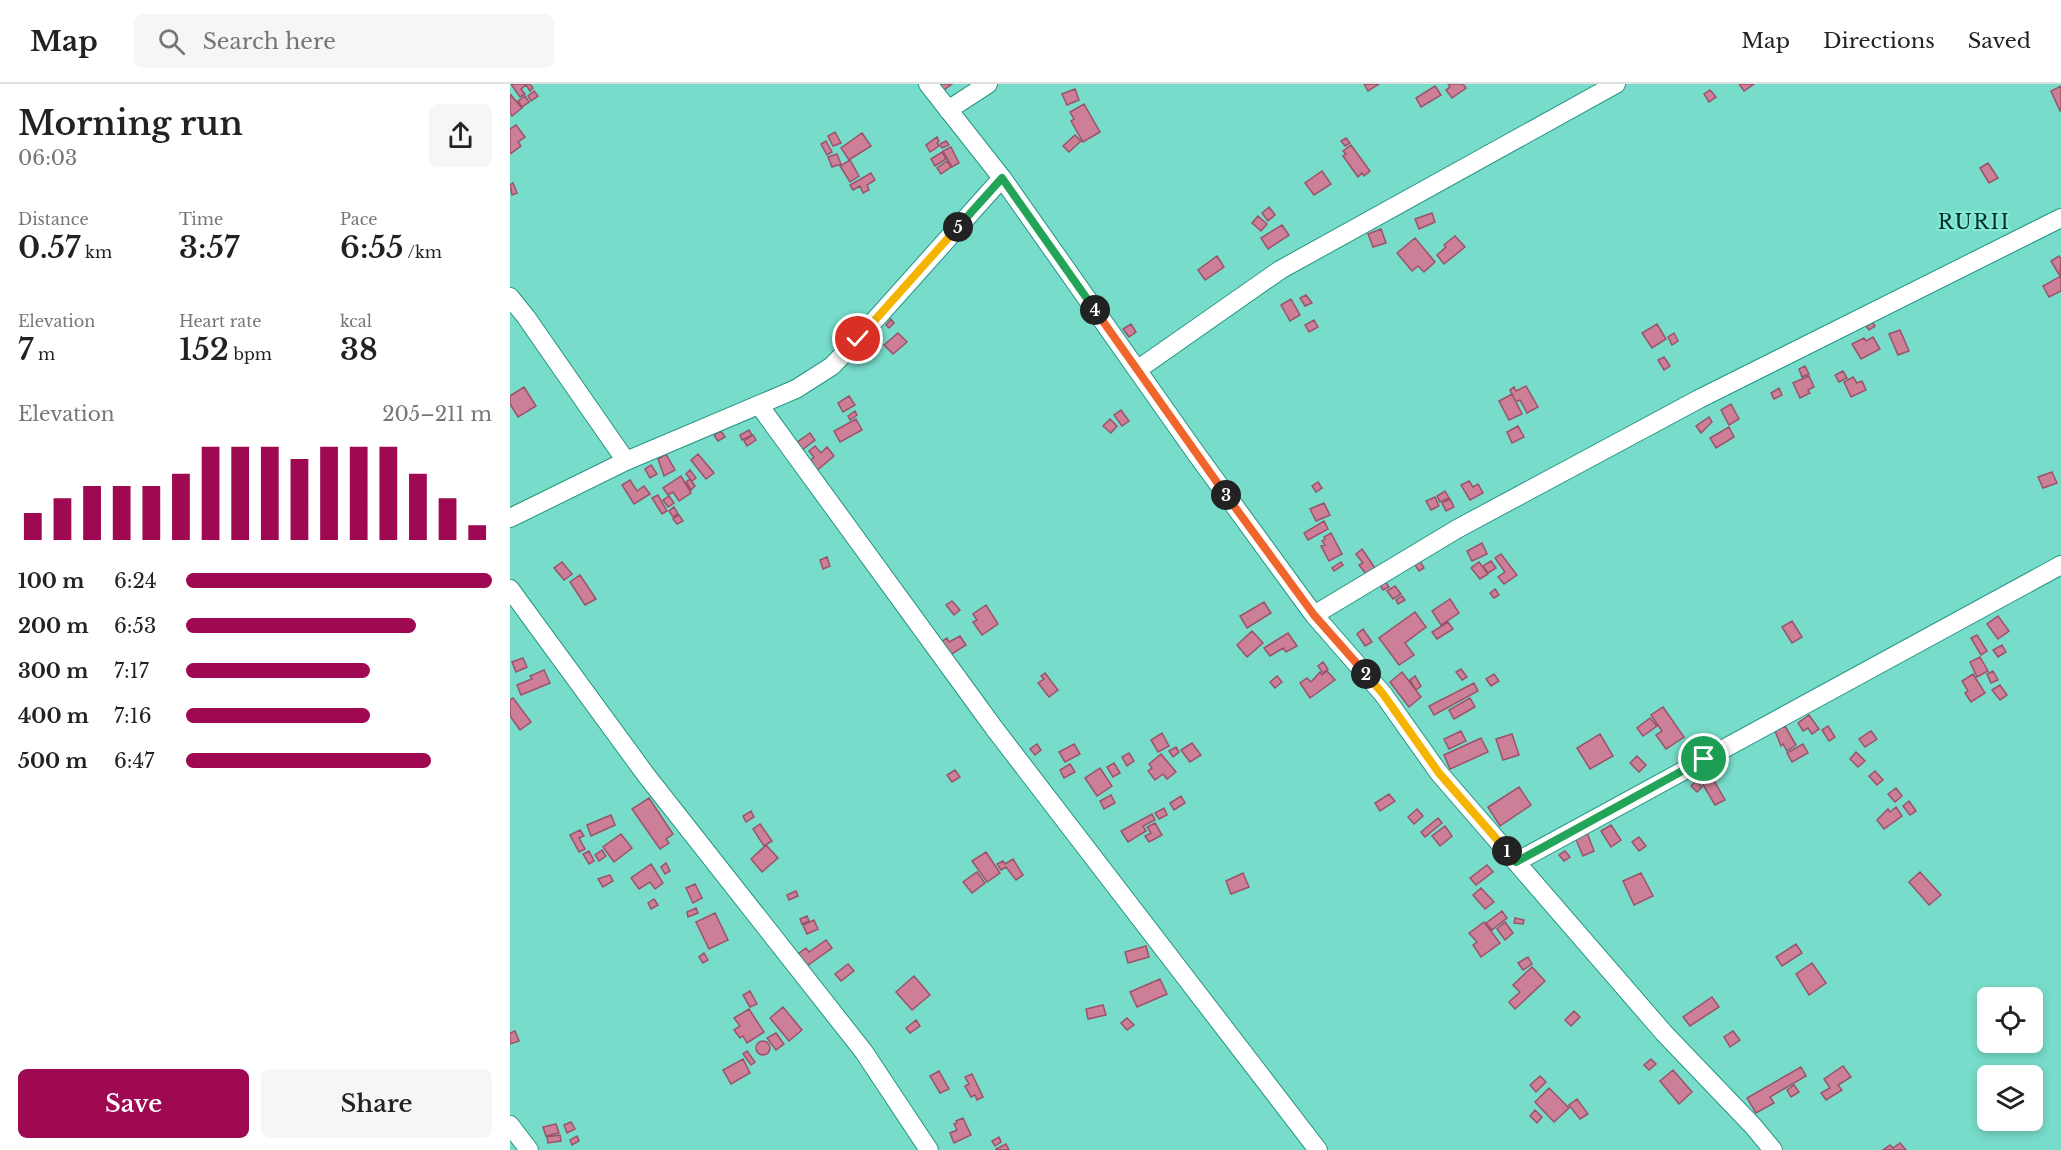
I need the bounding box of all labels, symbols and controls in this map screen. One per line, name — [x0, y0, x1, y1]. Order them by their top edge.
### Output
search box — [134, 14, 554, 68]
text: Map — [30, 24, 98, 59]
icon: search — [155, 25, 188, 58]
text: Search here — [203, 28, 336, 55]
text: Map — [1741, 28, 1790, 54]
text: Directions — [1823, 28, 1935, 54]
text: Saved — [1968, 28, 2031, 54]
text: Morning run — [18, 103, 243, 144]
button: share — [429, 104, 492, 167]
text: 06:03 — [18, 146, 77, 170]
text: Distance — [18, 209, 89, 229]
text: Time — [179, 209, 223, 229]
text: Pace — [340, 209, 377, 229]
district label: RURII — [1938, 210, 2010, 234]
pin: 5 — [943, 212, 973, 242]
text: 5 — [953, 217, 963, 237]
text: 0.57 — [18, 229, 80, 266]
text: 3:57 — [179, 229, 239, 266]
text: 6:55 — [340, 229, 404, 266]
text: km — [80, 242, 112, 262]
text: /km — [404, 242, 442, 262]
pin: 4 — [1080, 295, 1110, 325]
text: 4 — [1090, 300, 1100, 320]
text: Elevation — [18, 311, 95, 331]
text: Heart rate — [179, 311, 261, 331]
text: kcal — [340, 311, 372, 331]
pin — [832, 313, 883, 364]
icon: check — [841, 322, 874, 355]
text: 7 — [18, 331, 33, 368]
text: 152 — [179, 331, 229, 368]
text: 38 — [340, 331, 378, 368]
text: m — [33, 344, 55, 364]
text: bpm — [229, 344, 272, 364]
text: Elevation — [18, 402, 115, 426]
text: 205–211 m — [382, 402, 492, 426]
pin: 3 — [1211, 480, 1241, 510]
text: 3 — [1221, 485, 1231, 505]
text: 100 m — [18, 569, 84, 593]
text: 6:24 — [114, 569, 157, 593]
text: 200 m — [18, 614, 89, 638]
text: 6:53 — [114, 614, 156, 638]
text: 300 m — [18, 659, 88, 683]
text: 7:17 — [114, 659, 149, 683]
pin: 2 — [1351, 659, 1381, 689]
text: 2 — [1361, 664, 1371, 684]
text: 400 m — [18, 704, 89, 728]
text: 7:16 — [114, 704, 152, 728]
pin — [1678, 733, 1729, 784]
icon: arrive — [1687, 742, 1720, 775]
text: 500 m — [18, 749, 88, 773]
text: 6:47 — [114, 749, 154, 773]
pin: 1 — [1492, 836, 1522, 866]
text: 1 — [1504, 841, 1510, 861]
map controls — [1977, 987, 2043, 1131]
button: locate — [1977, 987, 2043, 1053]
button: layers — [1977, 1065, 2043, 1131]
button: Save — [18, 1069, 249, 1138]
button: Share — [261, 1069, 492, 1138]

